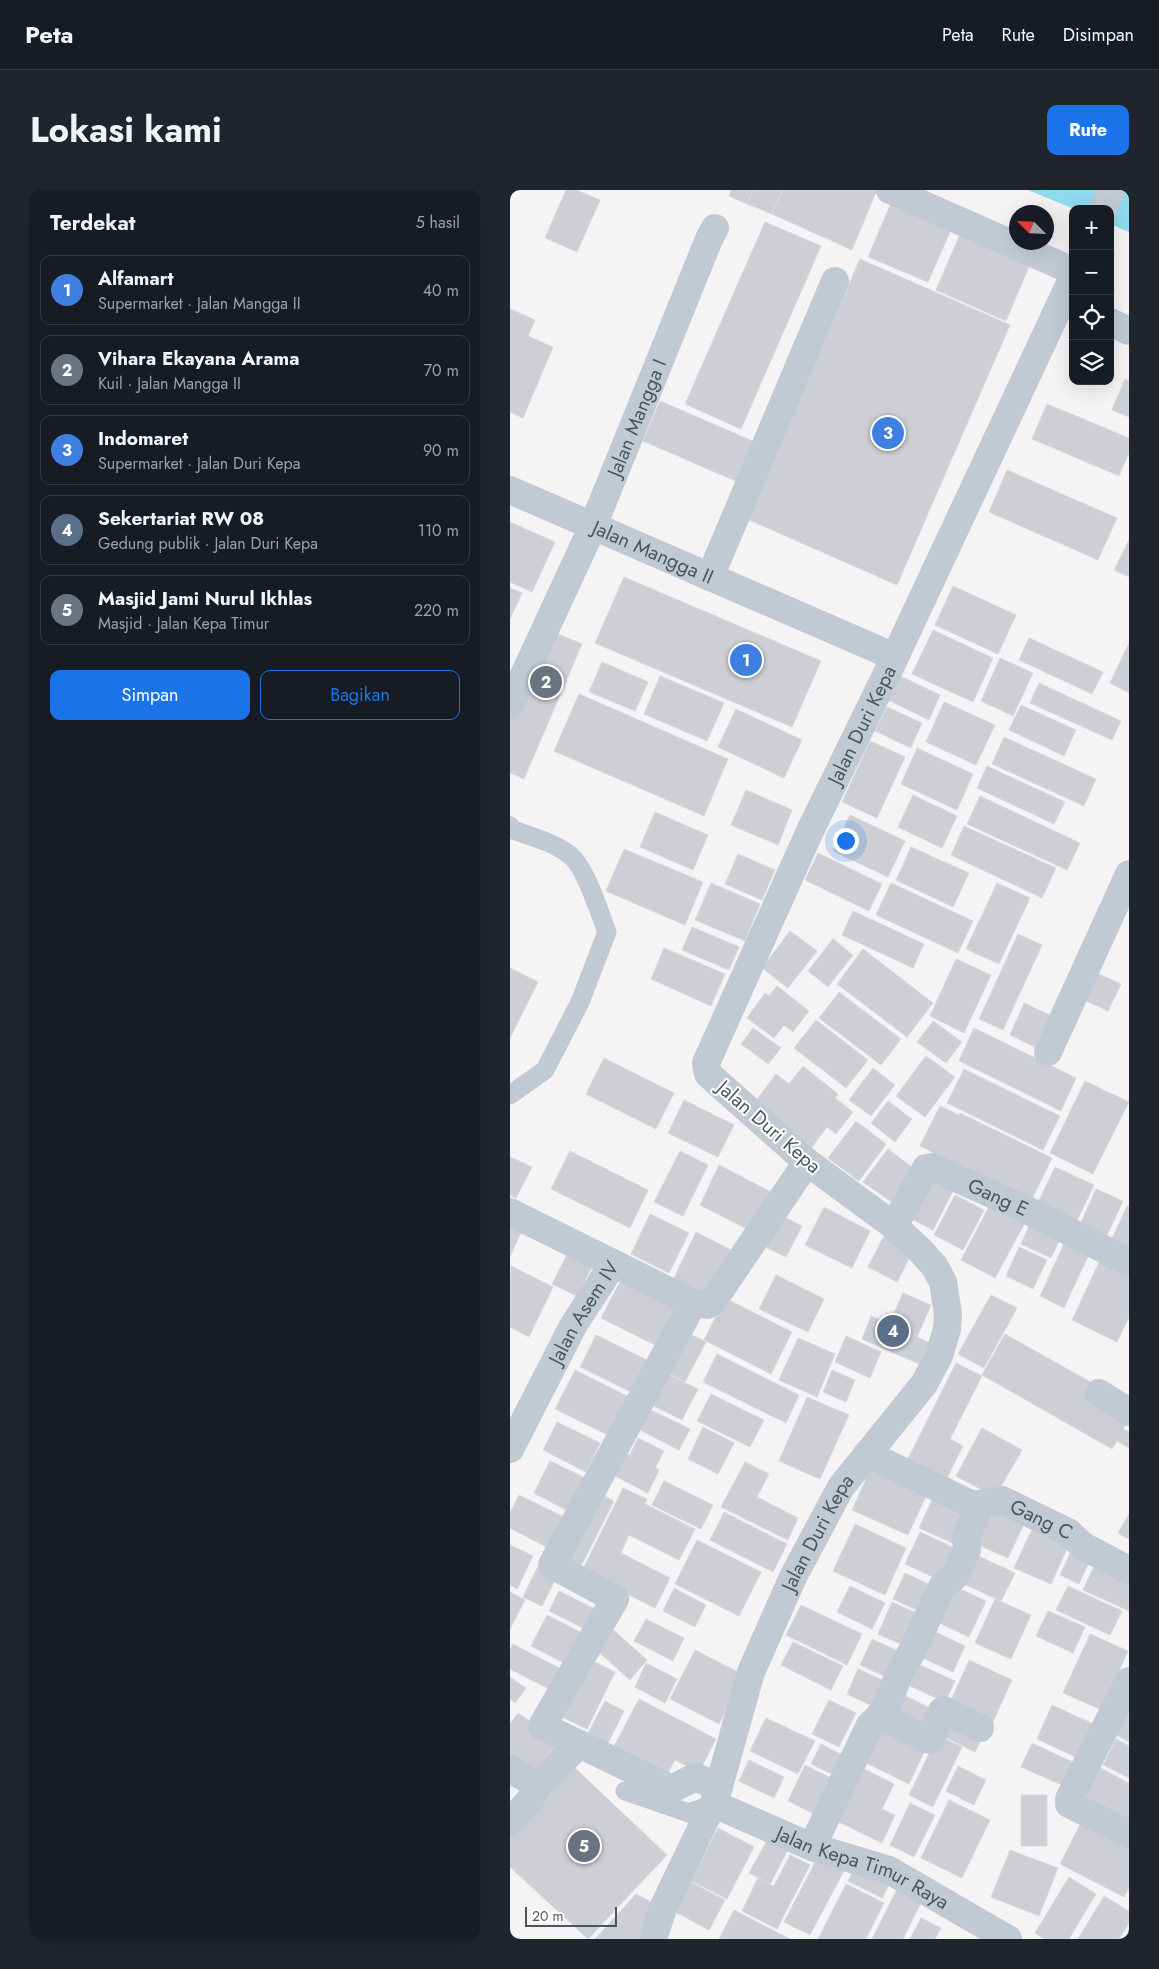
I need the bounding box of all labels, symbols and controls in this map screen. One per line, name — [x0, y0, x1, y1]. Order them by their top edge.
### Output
text: Peta — [25, 17, 74, 52]
text: Peta — [942, 22, 974, 48]
text: Rute — [1002, 22, 1035, 48]
text: Disimpan — [1063, 22, 1134, 48]
text: Lokasi kami — [30, 105, 222, 155]
button: Rute — [1047, 105, 1129, 155]
north arrow — [1009, 205, 1054, 250]
map controls — [1069, 205, 1114, 385]
button: + — [1069, 205, 1114, 250]
text: Terdekat — [50, 208, 135, 238]
text: 5 hasil — [416, 211, 460, 234]
button: − — [1069, 250, 1114, 295]
text: Alfamart — [98, 265, 174, 292]
text: 1 — [63, 279, 71, 302]
text: 40 m — [423, 279, 459, 302]
text: Supermarket · Jalan Mangga II — [98, 292, 301, 315]
button: locate — [1069, 295, 1114, 340]
button: layers — [1069, 340, 1114, 385]
text: Vihara Ekayana Arama — [98, 345, 299, 372]
street label: Jalan Mangga I — [599, 355, 674, 484]
text: 2 — [62, 359, 72, 382]
text: 70 m — [424, 359, 459, 382]
text: Kuil · Jalan Mangga II — [98, 372, 241, 395]
pin: 3 — [872, 414, 904, 452]
text: Indomaret — [98, 425, 188, 452]
text: 3 — [62, 439, 72, 462]
text: 90 m — [423, 439, 459, 462]
text: Supermarket · Jalan Duri Kepa — [98, 452, 300, 475]
text: Sekertariat RW 08 — [98, 505, 264, 532]
street label: Jalan Mangga II — [585, 512, 718, 591]
text: 4 — [61, 519, 73, 542]
text: 110 m — [418, 519, 459, 542]
text: Gedung publik · Jalan Duri Kepa — [98, 532, 318, 555]
text: Masjid Jami Nurul Ikhlas — [98, 585, 312, 612]
text: 5 — [62, 599, 72, 622]
text: 220 m — [414, 599, 459, 622]
text: Masjid · Jalan Kepa Timur — [98, 612, 269, 635]
pin: 1 — [730, 641, 762, 679]
street label: Jalan Duri Kepa — [819, 660, 903, 792]
pin: 2 — [530, 663, 562, 701]
button: Simpan — [50, 670, 250, 720]
button: Bagikan — [260, 670, 460, 720]
your location — [833, 828, 859, 854]
street label: Jalan Duri Kepa — [708, 1072, 827, 1180]
street label: Gang E — [963, 1171, 1033, 1223]
street label: Jalan Asem IV — [540, 1254, 626, 1372]
pin: 4 — [877, 1312, 909, 1350]
street label: Jalan Duri Kepa — [773, 1468, 861, 1599]
street label: Gang C — [1005, 1492, 1078, 1547]
street label: Jalan Kepa Timur Raya — [769, 1817, 955, 1916]
pin: 5 — [568, 1827, 600, 1865]
scale bar — [525, 1904, 618, 1927]
text: 20 m — [532, 1906, 564, 1926]

